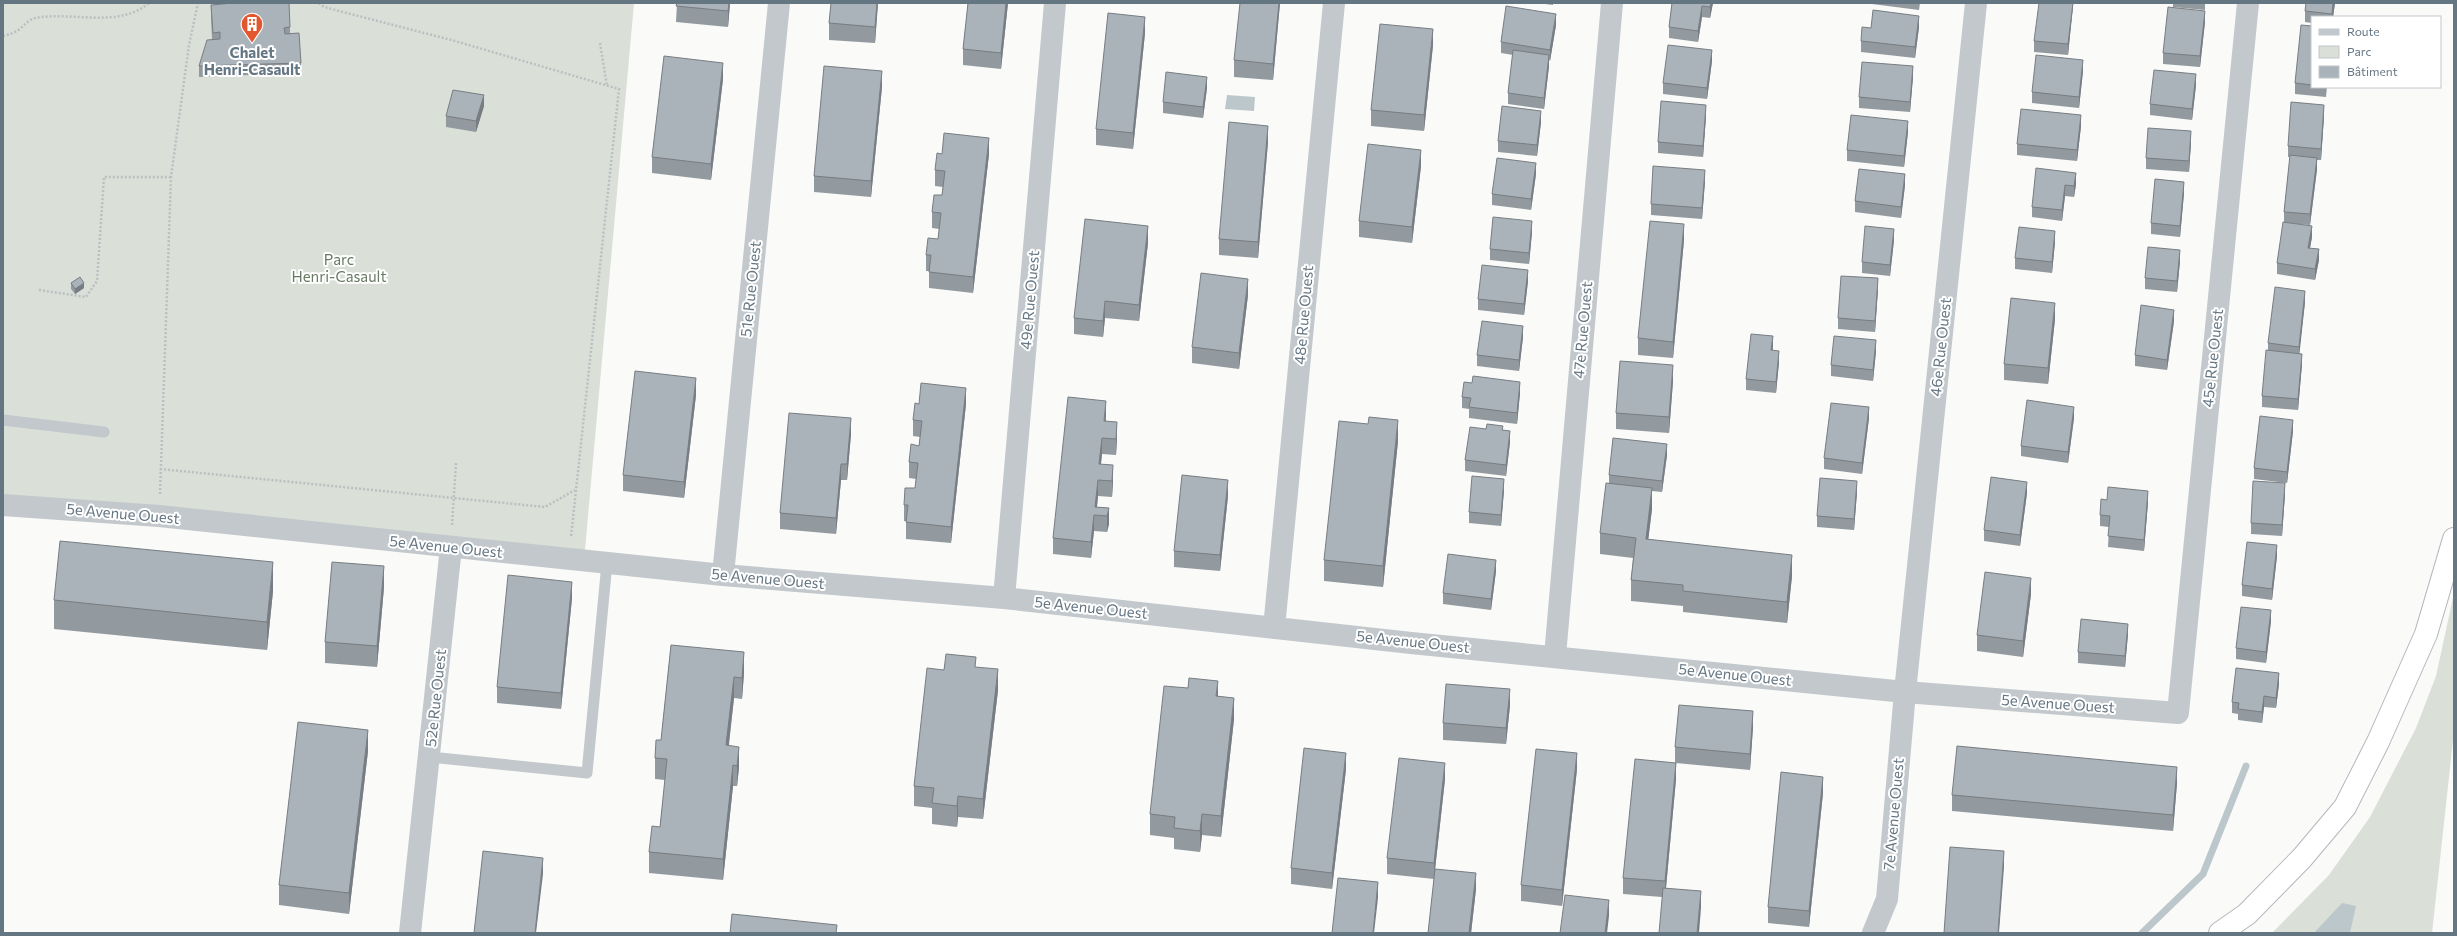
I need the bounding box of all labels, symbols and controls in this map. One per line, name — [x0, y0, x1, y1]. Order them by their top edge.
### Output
building icon: Chalet Henri-Casault — [239, 11, 265, 44]
legend — [2311, 16, 2441, 88]
text: Route — [2347, 24, 2380, 38]
place label: Chalet Henri-Casault — [204, 43, 300, 78]
text: Parc — [2347, 44, 2371, 58]
text: Bâtiment — [2347, 64, 2398, 78]
street label: 51e Rue Ouest — [736, 240, 764, 338]
park label: Parc Henri-Casault — [291, 250, 387, 285]
street label: 49e Rue Ouest — [1016, 250, 1042, 350]
street label: 48e Rue Ouest — [1290, 265, 1316, 365]
street label: 47e Rue Ouest — [1569, 281, 1595, 379]
street label: 46e Rue Ouest — [1926, 296, 1954, 397]
street label: 45e Rue Ouest — [2198, 308, 2226, 408]
street label: 5e Avenue Ouest — [66, 499, 181, 527]
street label: 5e Avenue Ouest — [389, 531, 504, 561]
street label: 5e Avenue Ouest — [711, 564, 826, 592]
street label: 5e Avenue Ouest — [1034, 592, 1149, 622]
street label: 5e Avenue Ouest — [1356, 626, 1471, 656]
street label: 52e Rue Ouest — [421, 648, 449, 748]
street label: 5e Avenue Ouest — [1678, 659, 1793, 689]
street label: 5e Avenue Ouest — [2001, 690, 2115, 716]
street label: 7e Avenue Ouest — [1879, 757, 1907, 871]

